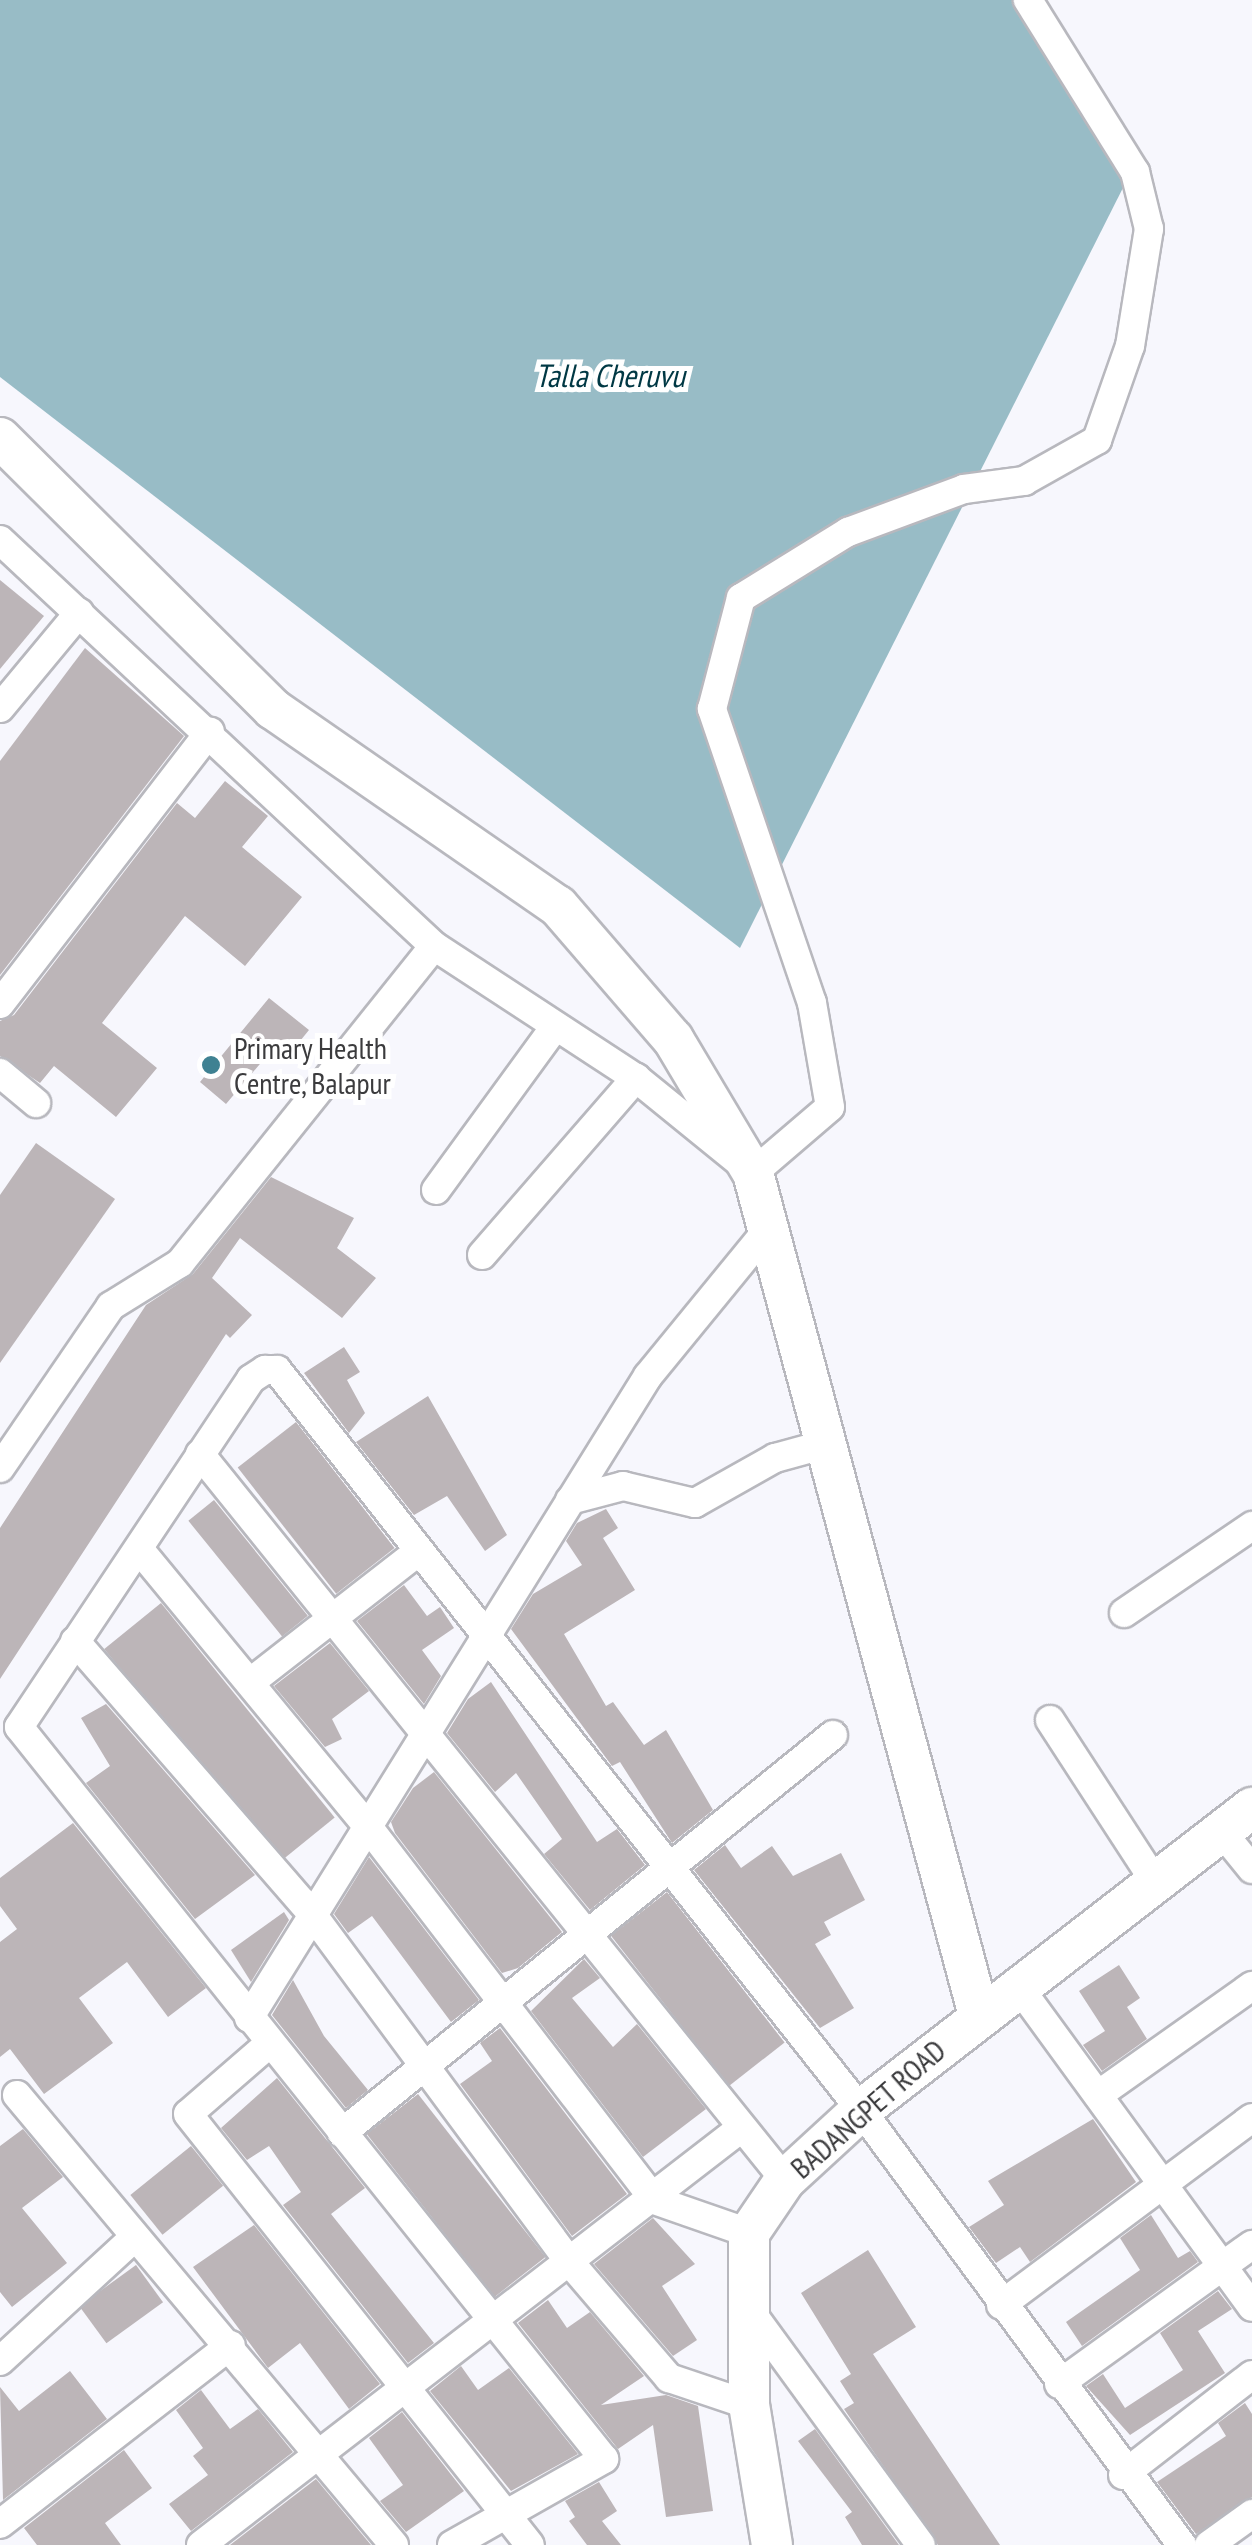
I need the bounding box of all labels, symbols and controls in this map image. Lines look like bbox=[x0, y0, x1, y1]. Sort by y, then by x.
water label: Talla Cheruvu bbox=[535, 356, 685, 394]
place label: Primary Health Centre, Balapur bbox=[234, 1030, 393, 1100]
marker: Primary Health Centre, Balapur bbox=[198, 1052, 224, 1078]
street label: BADANGPET ROAD bbox=[783, 2032, 953, 2186]

